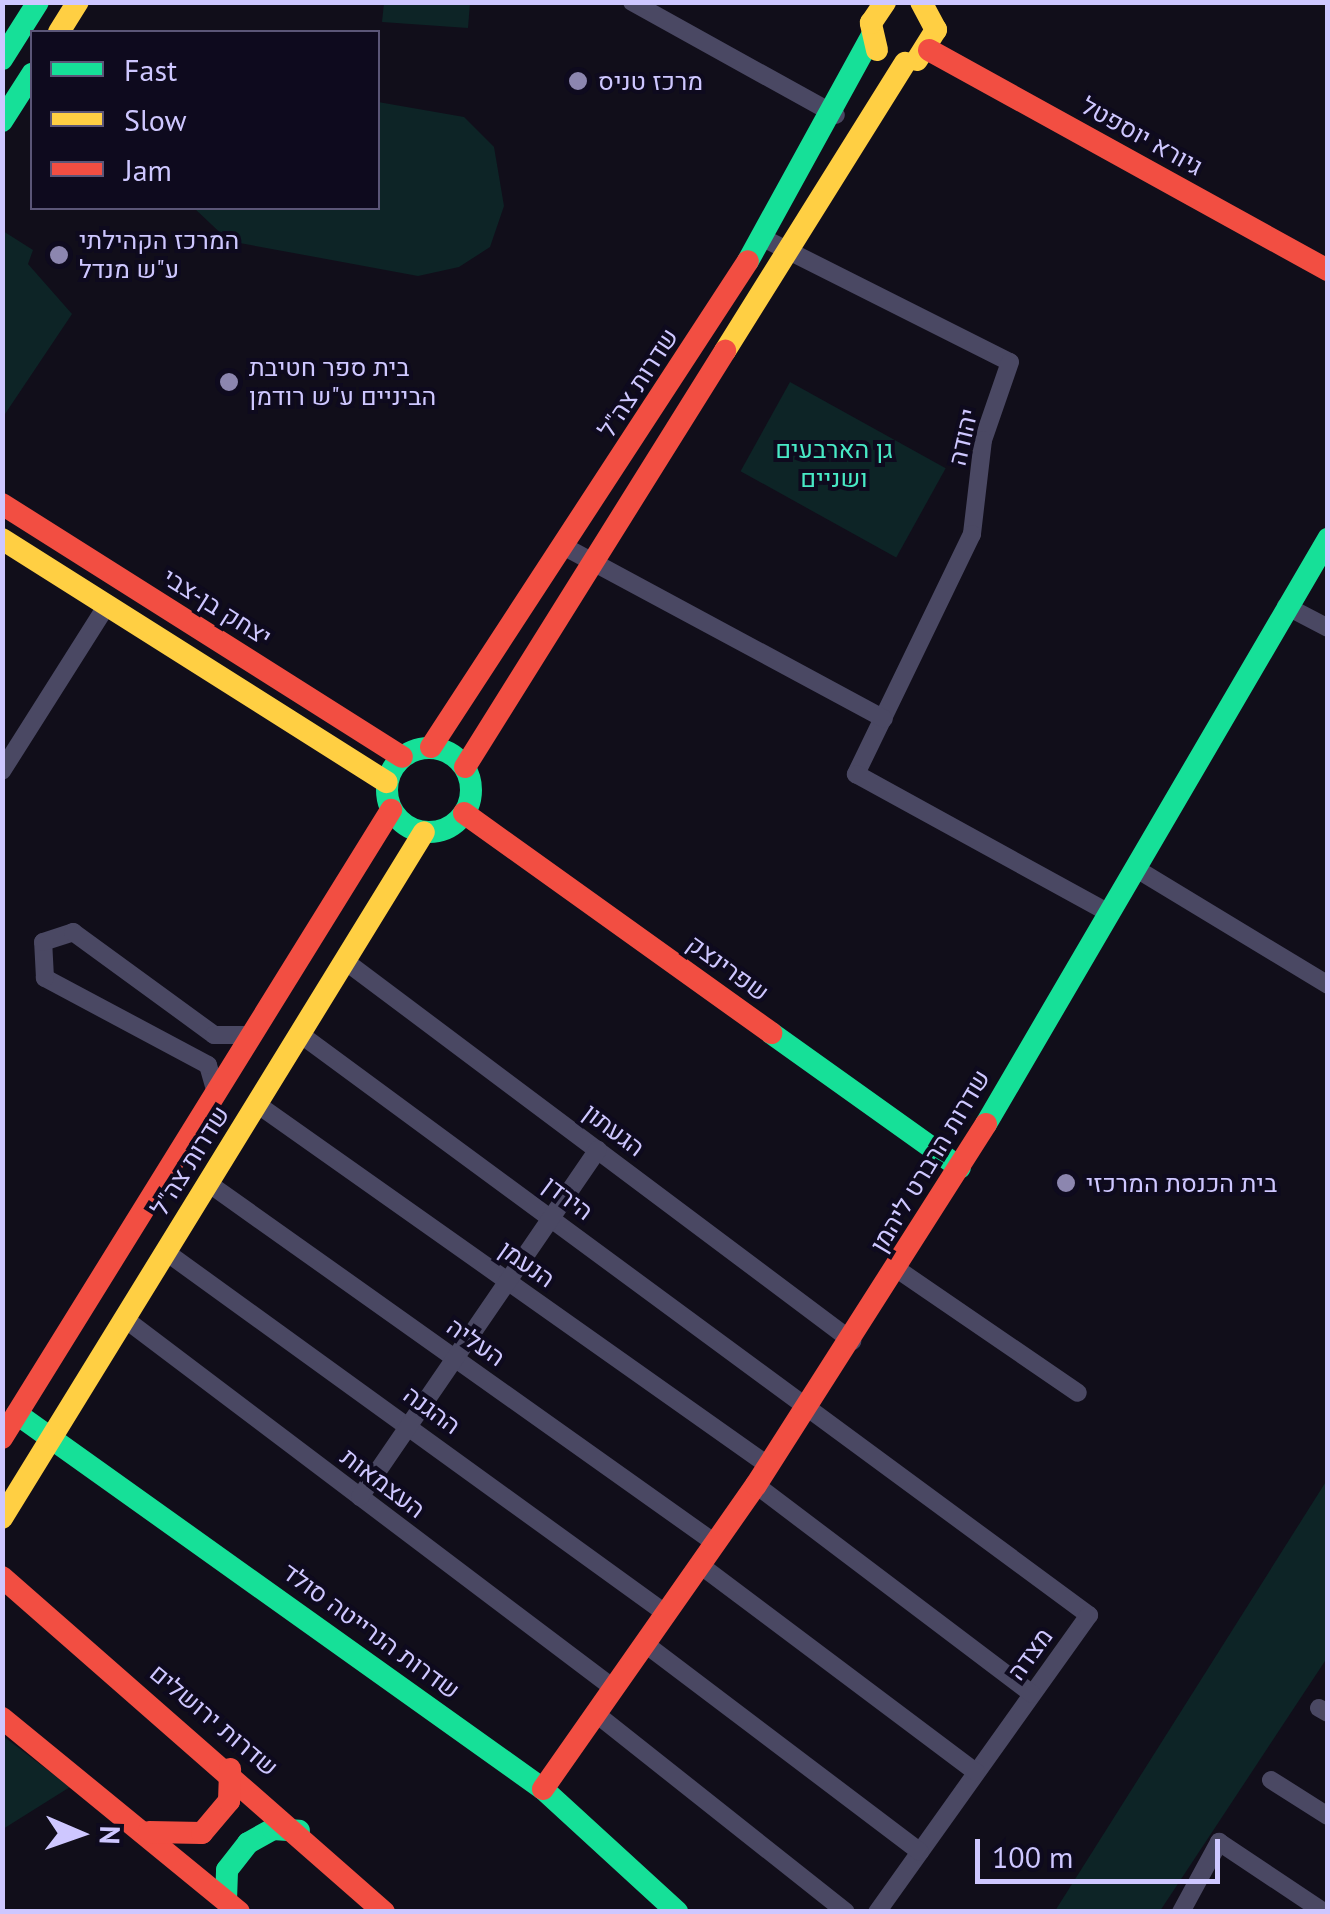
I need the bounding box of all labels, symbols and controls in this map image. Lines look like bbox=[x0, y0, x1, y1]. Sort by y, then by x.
legend bbox=[30, 30, 380, 210]
text: Fast bbox=[124, 50, 177, 89]
place label: מרכז טניס bbox=[598, 66, 703, 96]
marker: מרכז טניס bbox=[567, 70, 589, 92]
street label: גיורא יוספטל bbox=[1076, 90, 1208, 182]
text: Slow bbox=[124, 100, 187, 139]
text: Jam bbox=[124, 150, 172, 189]
place label: המרכז הקהילתי ע"ש מנדל bbox=[79, 226, 239, 285]
marker: המרכז הקהילתי ע"ש מנדל bbox=[48, 244, 70, 266]
street label: שדרות צה"ל bbox=[592, 323, 684, 443]
place label: בית ספר חטיבת הביניים ע"ש רודמן bbox=[249, 353, 436, 412]
marker: בית ספר חטיבת הביניים ע"ש רודמן bbox=[218, 371, 240, 393]
street label: יהודה bbox=[942, 406, 984, 468]
park label: גן הארבעים ושניים bbox=[775, 435, 893, 494]
street label: יצחק בן-צבי bbox=[157, 562, 277, 652]
street label: שפרינצק bbox=[681, 928, 775, 1008]
street label: שדרות הרברט ליהמן bbox=[864, 1064, 996, 1258]
street label: הגעתון bbox=[577, 1097, 651, 1163]
street label: שדרות צה"ל bbox=[144, 1100, 236, 1222]
place label: בית הכנסת המרכזי bbox=[1086, 1168, 1277, 1198]
street label: הירדן bbox=[537, 1170, 599, 1226]
marker: בית הכנסת המרכזי bbox=[1055, 1172, 1077, 1194]
street label: הנעמן bbox=[493, 1234, 561, 1294]
street label: העליה bbox=[441, 1311, 511, 1373]
street label: ההגנה bbox=[398, 1379, 466, 1441]
street label: העצמאות bbox=[335, 1442, 431, 1524]
street label: שדרות הנרייטה סולד bbox=[276, 1557, 466, 1705]
street label: מצדה bbox=[1001, 1622, 1059, 1686]
street label: שדרות ירושלים bbox=[144, 1658, 284, 1782]
north arrow bbox=[30, 1784, 130, 1884]
scale bar bbox=[980, 1819, 1225, 1881]
text: N bbox=[92, 1825, 129, 1845]
text: 100 m bbox=[992, 1837, 1073, 1876]

